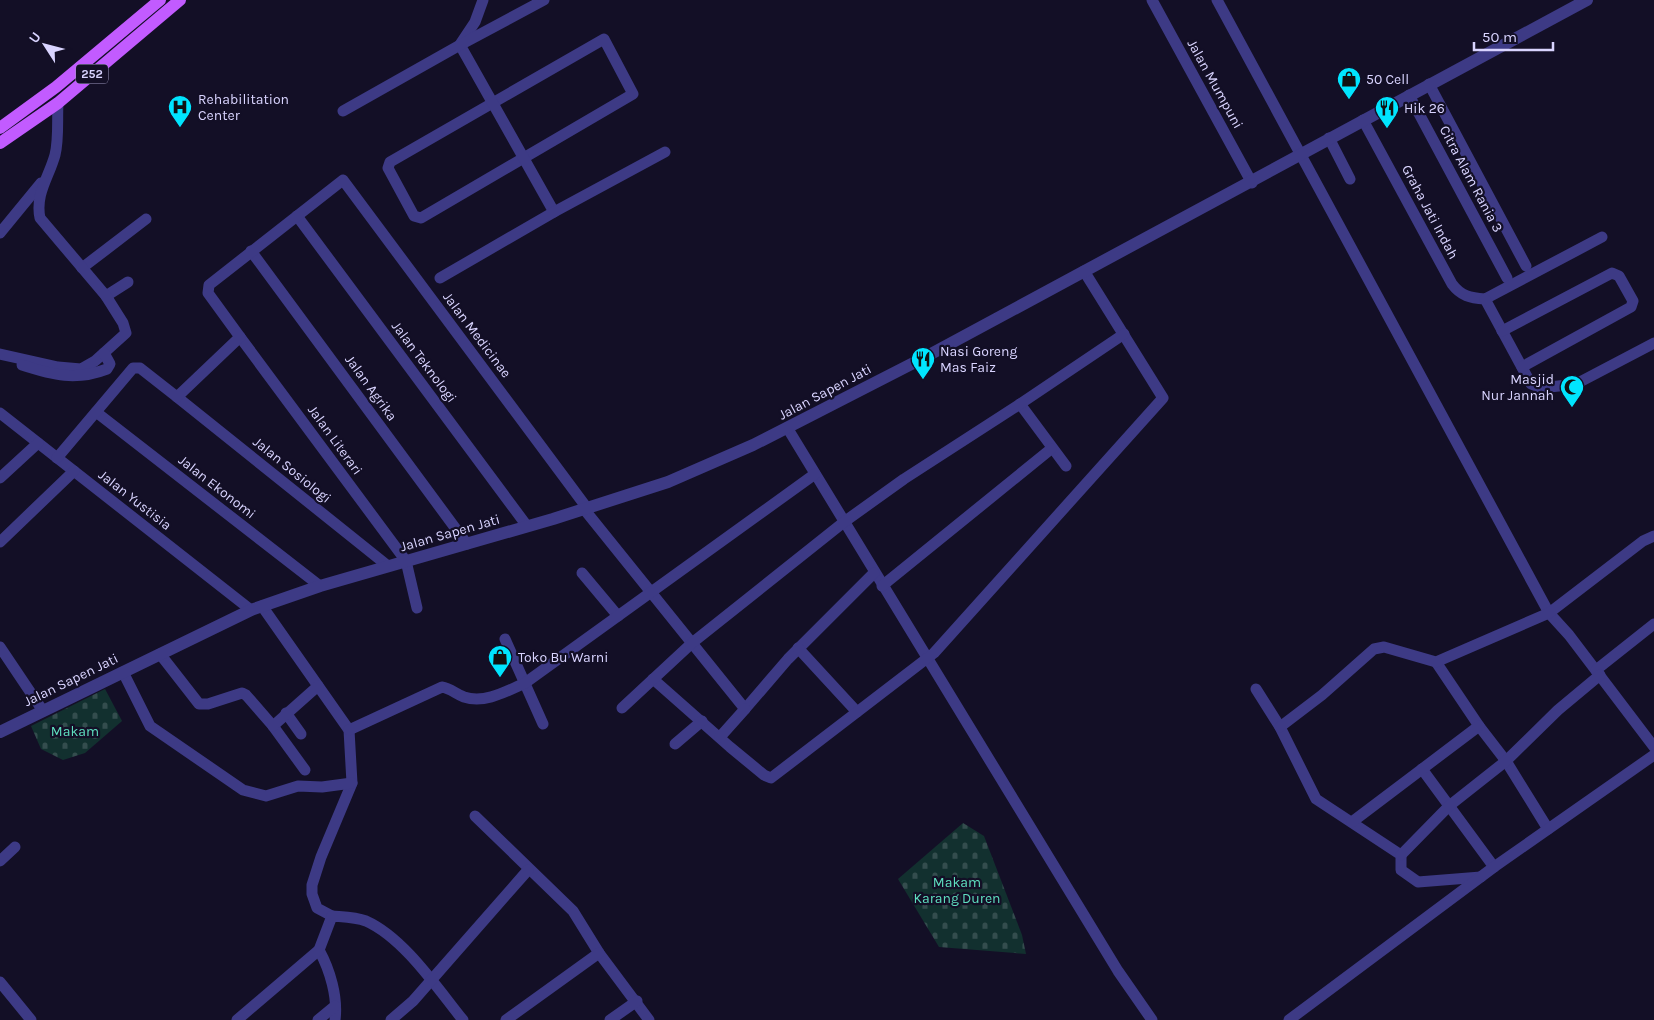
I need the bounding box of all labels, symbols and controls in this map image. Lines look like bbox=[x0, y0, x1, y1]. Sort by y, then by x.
north arrow bbox=[20, 20, 70, 70]
scale bar bbox=[1474, 20, 1553, 52]
text: 50 m bbox=[1482, 28, 1517, 46]
text: U bbox=[25, 29, 45, 47]
street label: Jalan Mumpuni bbox=[1183, 36, 1247, 132]
road number: 252 bbox=[76, 64, 108, 84]
shop icon: 50 Cell bbox=[1336, 66, 1362, 100]
place label: 50 Cell bbox=[1366, 71, 1409, 88]
place label: Rehabilitation Center bbox=[198, 91, 289, 124]
hospital icon: Rehabilitation Center bbox=[167, 94, 193, 128]
restaurant icon: Hik 26 bbox=[1374, 95, 1400, 129]
place label: Hik 26 bbox=[1404, 100, 1445, 117]
street label: Citra Alam Rania 3 bbox=[1436, 123, 1506, 235]
street label: Graha Jati Indah bbox=[1398, 162, 1462, 262]
street label: Jalan Medicinae bbox=[439, 289, 515, 381]
street label: Jalan Teknologi bbox=[388, 318, 460, 406]
place label: Nasi Goreng Mas Faiz bbox=[940, 343, 1018, 376]
restaurant icon: Nasi Goreng Mas Faiz bbox=[910, 346, 936, 380]
street label: Jalan Agrika bbox=[341, 352, 401, 424]
street label: Jalan Sapen Jati bbox=[776, 360, 874, 424]
place label: Masjid Nur Jannah bbox=[1481, 371, 1554, 404]
mosque icon: Masjid Nur Jannah bbox=[1559, 374, 1585, 408]
street label: Jalan Literari bbox=[304, 402, 366, 478]
street label: Jalan Sosiologi bbox=[249, 433, 335, 507]
street label: Jalan Ekonomi bbox=[175, 452, 259, 522]
street label: Jalan Yustisia bbox=[95, 466, 175, 534]
street label: Jalan Sapen Jati bbox=[398, 511, 502, 555]
shop icon: Toko Bu Warni bbox=[487, 644, 513, 678]
place label: Toko Bu Warni bbox=[518, 649, 608, 666]
street label: Jalan Sapen Jati bbox=[21, 650, 121, 710]
park label: Makam bbox=[51, 723, 99, 740]
park label: Makam Karang Duren bbox=[913, 874, 1001, 907]

